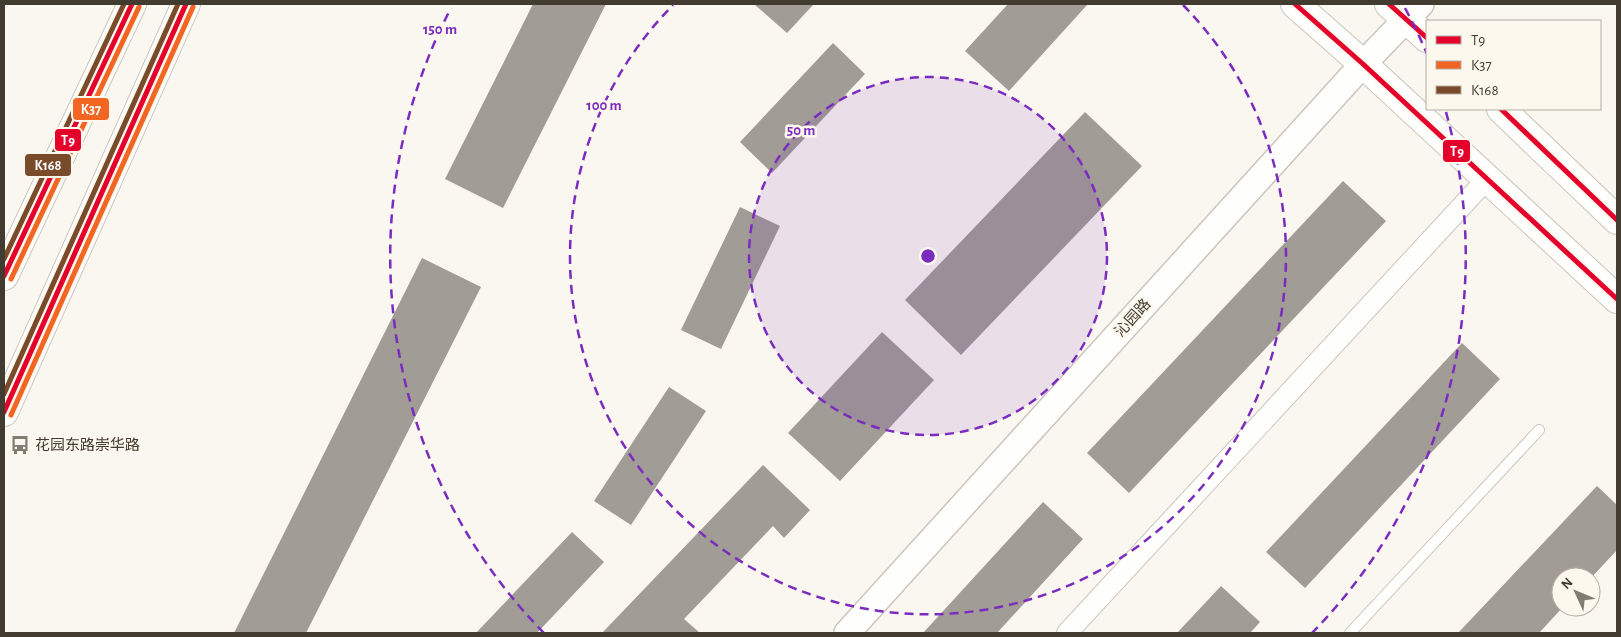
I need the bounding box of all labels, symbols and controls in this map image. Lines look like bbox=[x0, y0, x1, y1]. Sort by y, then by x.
legend bbox=[1426, 20, 1601, 110]
text: 150 m bbox=[423, 22, 457, 37]
text: T9 bbox=[1471, 33, 1485, 48]
text: K37 bbox=[1471, 58, 1492, 73]
text: K168 bbox=[1471, 83, 1499, 98]
line badge: K37 bbox=[72, 97, 110, 121]
text: 100 m bbox=[586, 98, 622, 113]
text: K37 bbox=[81, 103, 101, 117]
text: 50 m bbox=[787, 123, 815, 138]
line badge: T9 bbox=[54, 128, 82, 152]
text: T9 bbox=[61, 134, 75, 148]
line badge: T9 bbox=[1442, 139, 1471, 163]
text: T9 bbox=[1450, 145, 1464, 159]
line badge: K168 bbox=[24, 153, 72, 177]
text: K168 bbox=[35, 159, 62, 173]
centre of rings bbox=[919, 247, 937, 265]
street label: 沁园路 bbox=[1112, 296, 1154, 340]
bus stop icon: 花园东路崇华路 bbox=[9, 434, 31, 456]
place label: 花园东路崇华路 bbox=[35, 436, 140, 453]
north arrow bbox=[1551, 567, 1601, 617]
text: N bbox=[1559, 575, 1576, 592]

